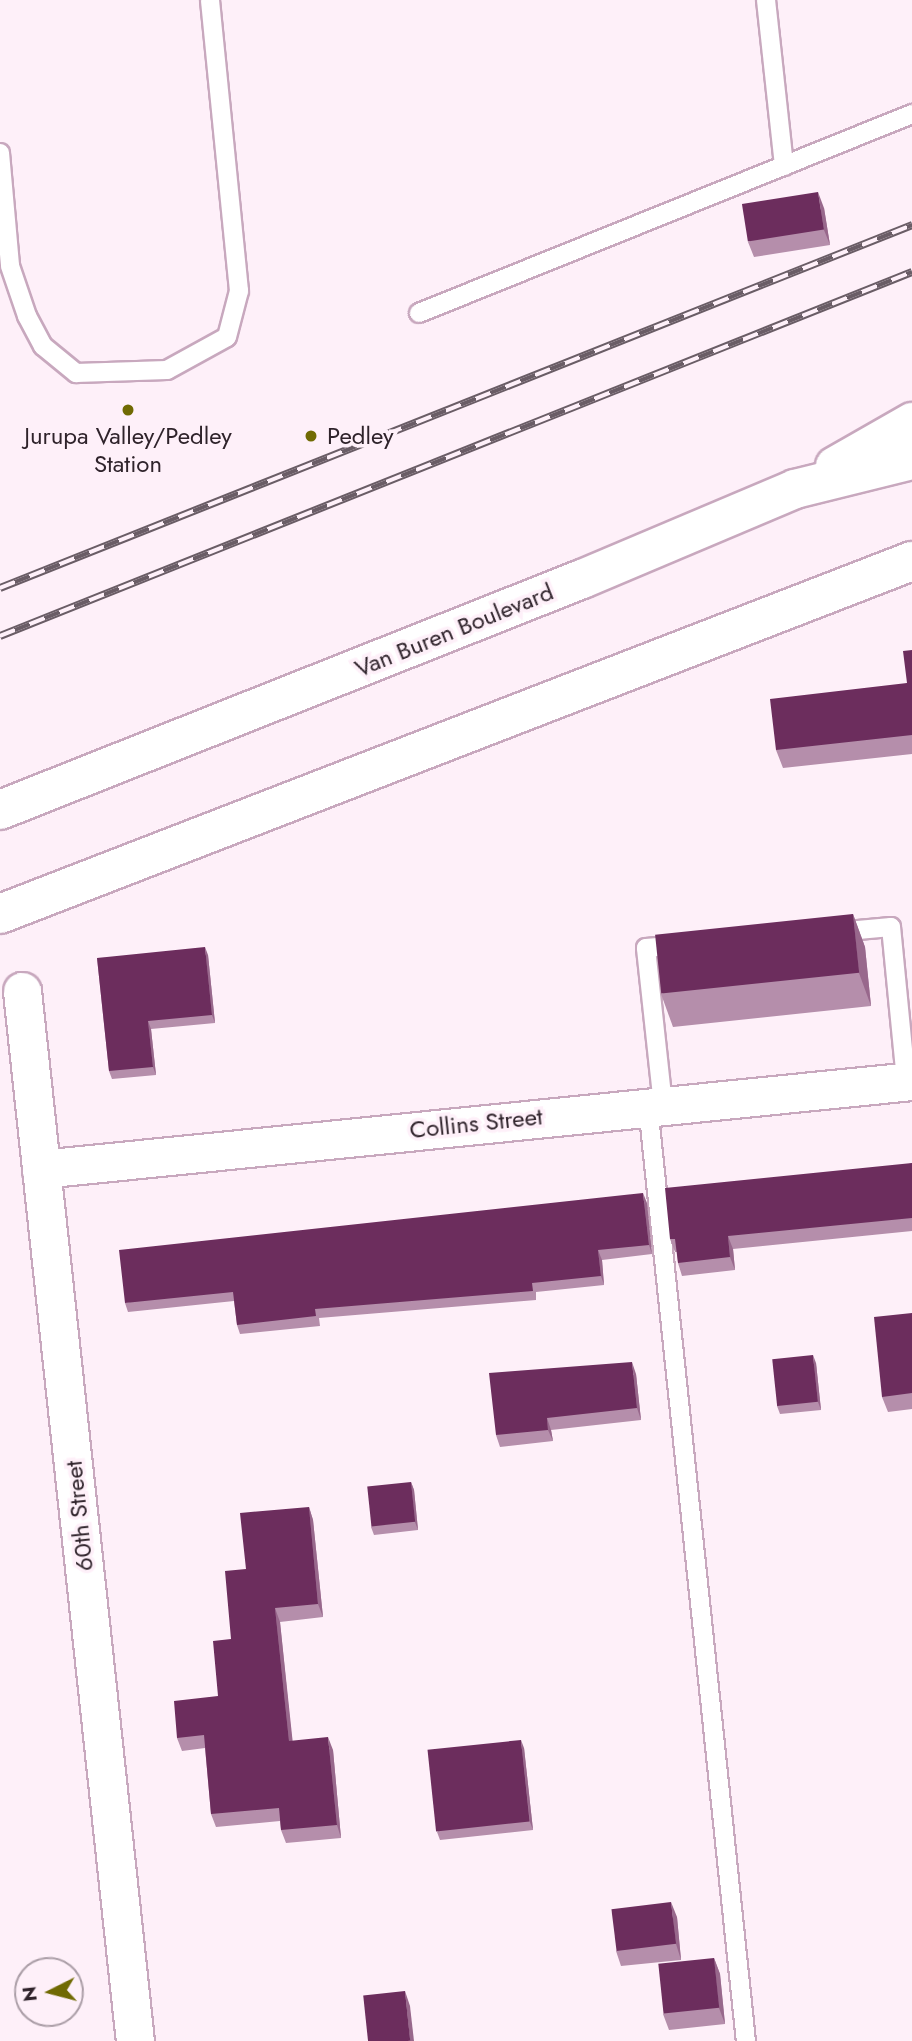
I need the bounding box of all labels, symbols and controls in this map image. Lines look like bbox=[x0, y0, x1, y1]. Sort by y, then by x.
marker: Jurupa Valley/Pedley Station bbox=[120, 402, 136, 418]
place label: Jurupa Valley/Pedley Station bbox=[24, 422, 232, 478]
place label: Pedley bbox=[327, 422, 394, 450]
marker: Pedley bbox=[301, 426, 321, 446]
street label: Van Buren Boulevard bbox=[351, 577, 557, 683]
street label: Collins Street bbox=[408, 1102, 544, 1144]
street label: 60th Street bbox=[59, 1459, 99, 1573]
north arrow bbox=[14, 1957, 84, 2027]
text: N bbox=[15, 1985, 44, 2003]

